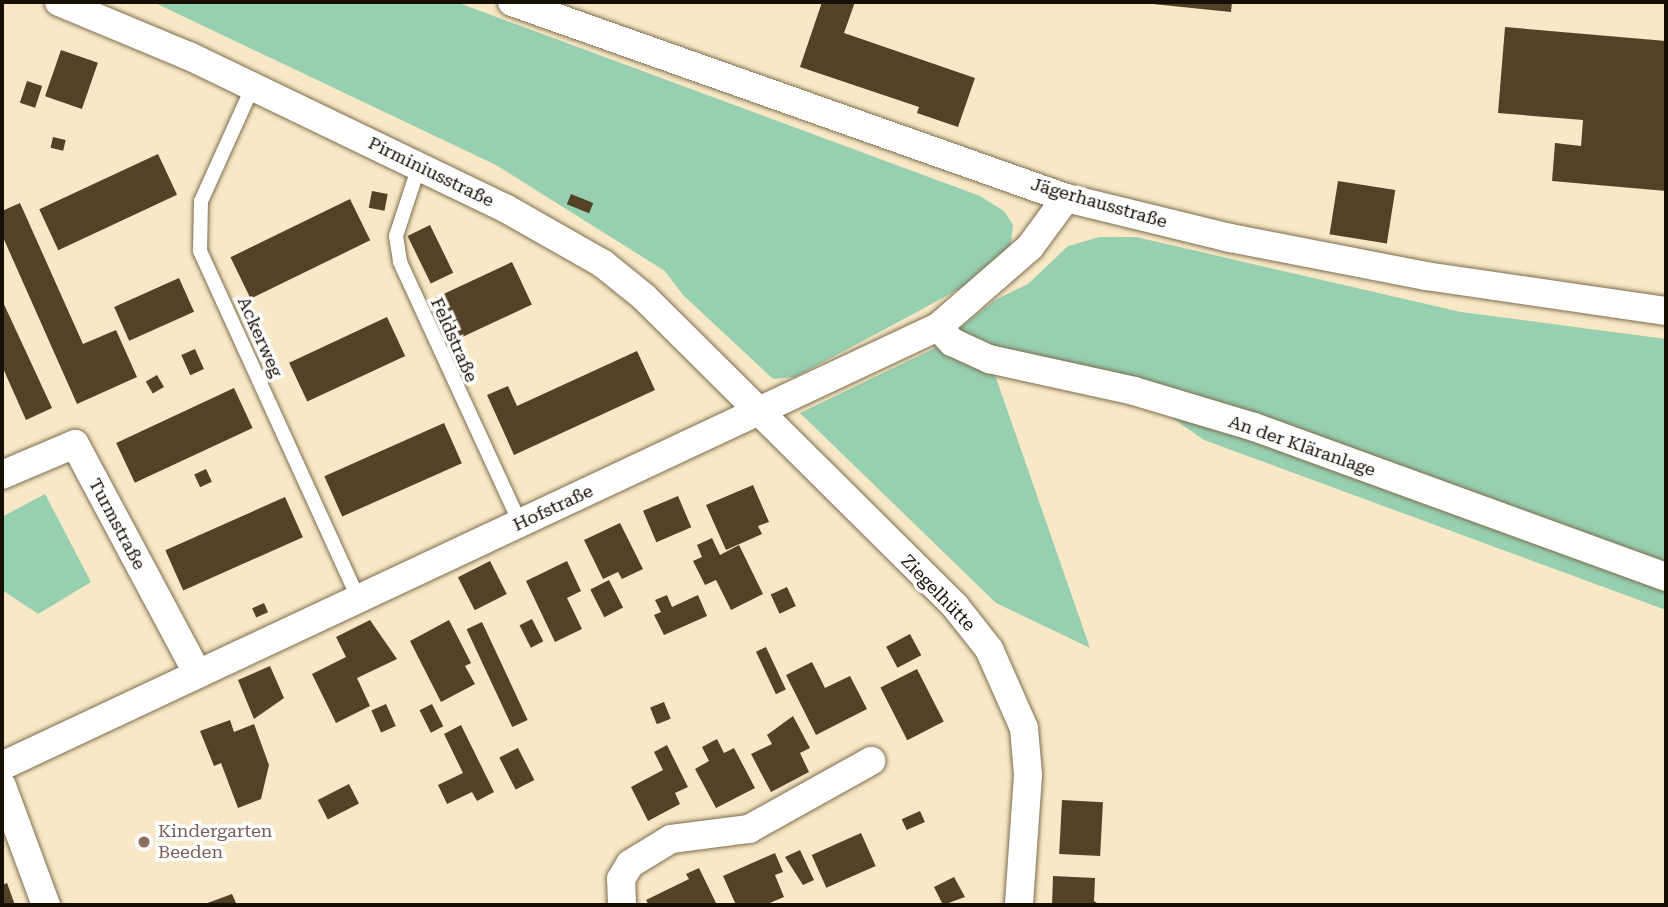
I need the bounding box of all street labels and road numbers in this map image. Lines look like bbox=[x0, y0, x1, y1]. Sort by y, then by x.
street label: Pirminiusstraße bbox=[365, 132, 497, 212]
street label: Jägerhausstraße bbox=[1028, 173, 1170, 233]
street label: Ackerweg bbox=[233, 293, 287, 381]
street label: Feldstraße bbox=[426, 294, 482, 386]
street label: An der Kläranlage bbox=[1226, 411, 1378, 481]
street label: Turmstraße bbox=[84, 475, 150, 573]
street label: Hofstraße bbox=[510, 480, 596, 536]
street label: Ziegelhütte bbox=[896, 550, 980, 636]

